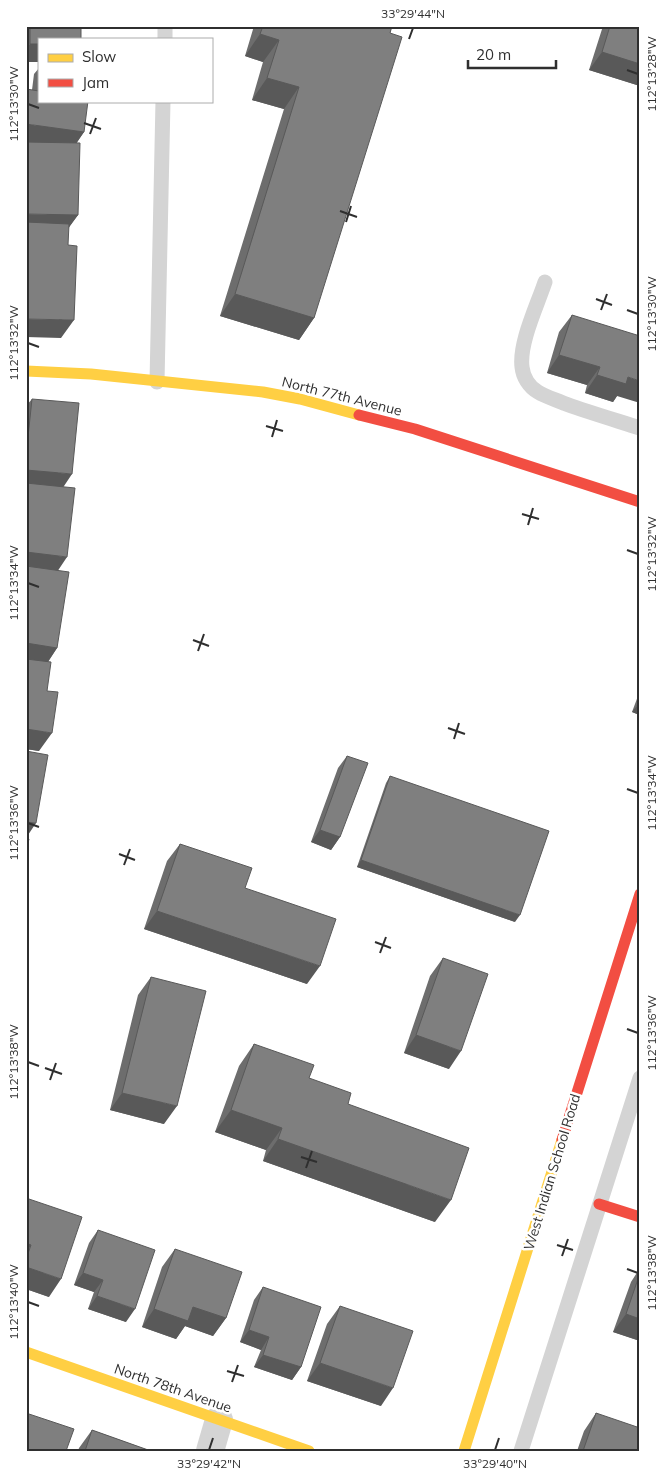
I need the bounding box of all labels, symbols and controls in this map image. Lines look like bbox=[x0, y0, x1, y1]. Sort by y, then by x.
text: 33°29'44"N bbox=[381, 6, 445, 21]
text: 112°13'28"W bbox=[644, 36, 659, 112]
legend bbox=[38, 38, 212, 102]
scale bar bbox=[468, 38, 556, 70]
text: 20 m bbox=[476, 45, 511, 64]
text: Slow bbox=[82, 47, 116, 66]
text: 112°13'30"W bbox=[6, 66, 21, 142]
text: Jam bbox=[82, 73, 109, 92]
text: 112°13'30"W bbox=[644, 276, 659, 352]
text: 112°13'32"W bbox=[6, 305, 21, 381]
street label: North 77th Avenue bbox=[280, 372, 404, 420]
text: 112°13'32"W bbox=[644, 516, 659, 592]
text: 112°13'34"W bbox=[6, 545, 21, 621]
text: 112°13'34"W bbox=[644, 755, 659, 831]
text: 112°13'36"W bbox=[6, 785, 21, 861]
text: 112°13'36"W bbox=[644, 995, 659, 1071]
text: 112°13'38"W bbox=[6, 1024, 21, 1100]
street label: West Indian School Road bbox=[520, 1092, 584, 1252]
text: 112°13'38"W bbox=[644, 1235, 659, 1311]
text: 112°13'40"W bbox=[6, 1264, 21, 1340]
street label: North 78th Avenue bbox=[112, 1359, 234, 1417]
text: 33°29'42"N bbox=[177, 1456, 241, 1471]
text: 33°29'40"N bbox=[463, 1456, 527, 1471]

